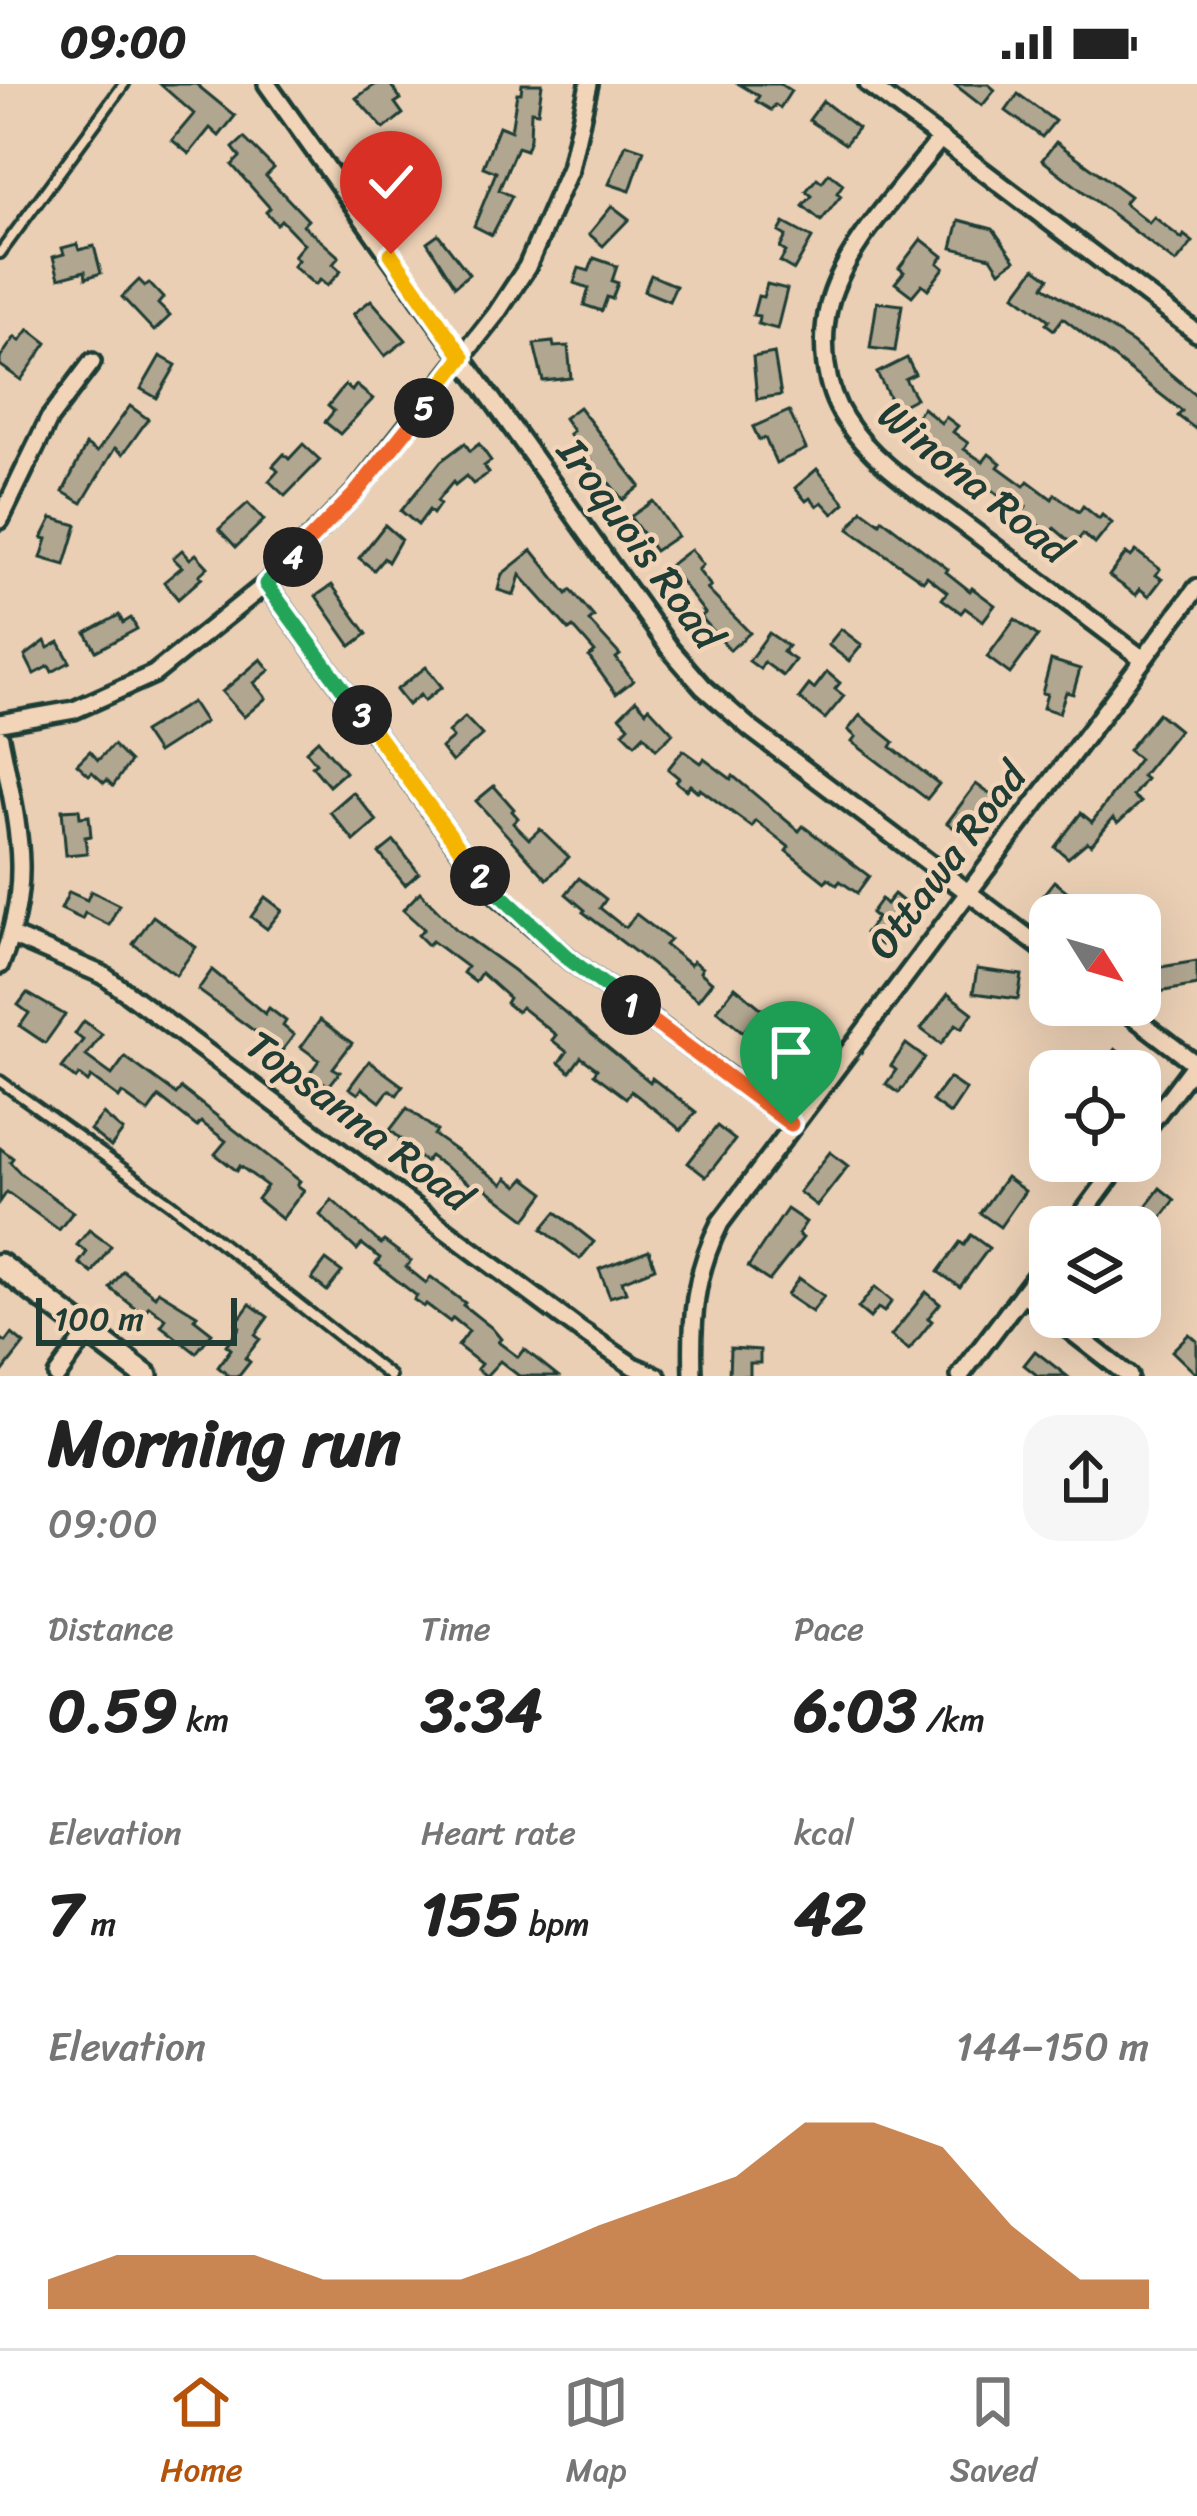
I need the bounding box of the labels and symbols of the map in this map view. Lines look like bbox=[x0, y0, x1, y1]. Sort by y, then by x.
pin bbox=[340, 131, 442, 254]
pin: 5 bbox=[394, 378, 454, 438]
street label: Winona Road bbox=[861, 380, 1090, 586]
street label: Iroquois Road bbox=[536, 420, 745, 668]
pin: 4 bbox=[263, 527, 323, 587]
pin: 3 bbox=[332, 685, 392, 745]
street label: Ottawa Road bbox=[847, 743, 1048, 976]
pin: 2 bbox=[450, 846, 510, 906]
north arrow bbox=[1029, 894, 1161, 1026]
pin: 1 bbox=[601, 975, 661, 1035]
pin bbox=[740, 1001, 842, 1124]
street label: Topsanna Road bbox=[229, 1010, 492, 1234]
scale bar bbox=[36, 1292, 237, 1345]

